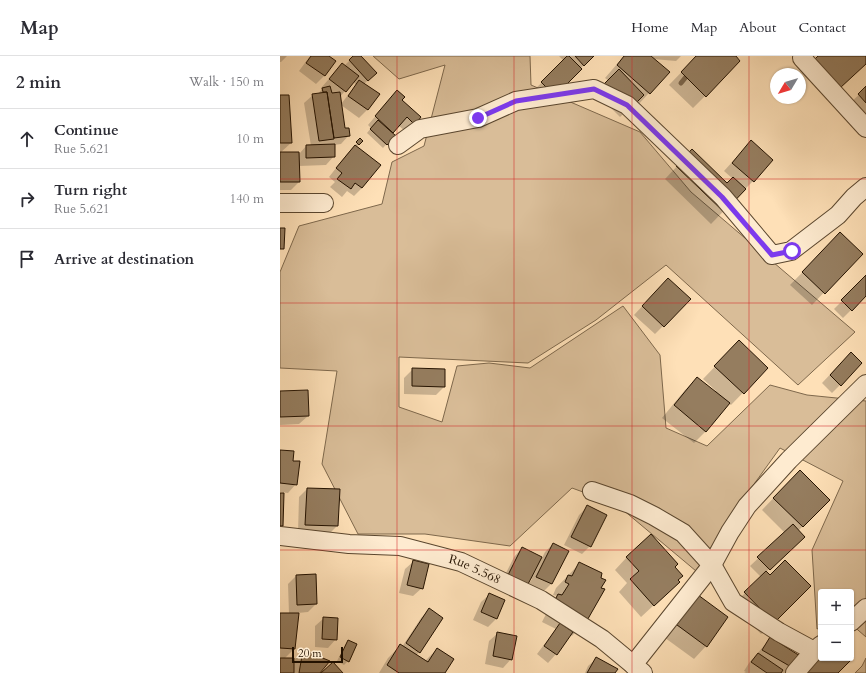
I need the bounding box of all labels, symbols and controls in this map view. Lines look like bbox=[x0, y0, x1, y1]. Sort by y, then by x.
text: Map bbox=[20, 15, 59, 41]
text: Home bbox=[631, 18, 669, 37]
text: Map bbox=[691, 18, 717, 37]
text: About bbox=[739, 18, 776, 37]
text: Contact bbox=[798, 18, 846, 37]
north arrow bbox=[770, 68, 806, 104]
text: 2 min bbox=[16, 71, 61, 94]
text: Walk · 150 m bbox=[189, 73, 264, 91]
route end bbox=[469, 109, 487, 127]
text: Continue bbox=[54, 120, 119, 140]
icon: ahead bbox=[16, 128, 38, 150]
text: 10 m bbox=[236, 130, 264, 148]
text: Rue 5.621 bbox=[54, 140, 109, 158]
text: Turn right bbox=[54, 180, 127, 200]
icon: right bbox=[16, 188, 38, 210]
text: 140 m bbox=[230, 190, 264, 208]
text: Rue 5.621 bbox=[54, 200, 109, 218]
route start bbox=[783, 242, 801, 260]
icon: arrive bbox=[16, 248, 38, 270]
text: Arrive at destination bbox=[54, 249, 194, 269]
street label: Rue 5.568 bbox=[447, 550, 504, 589]
map controls bbox=[818, 589, 854, 661]
button: + bbox=[818, 589, 854, 625]
button: − bbox=[818, 625, 854, 661]
scale bar bbox=[292, 645, 343, 664]
text: 20 m bbox=[298, 646, 322, 661]

